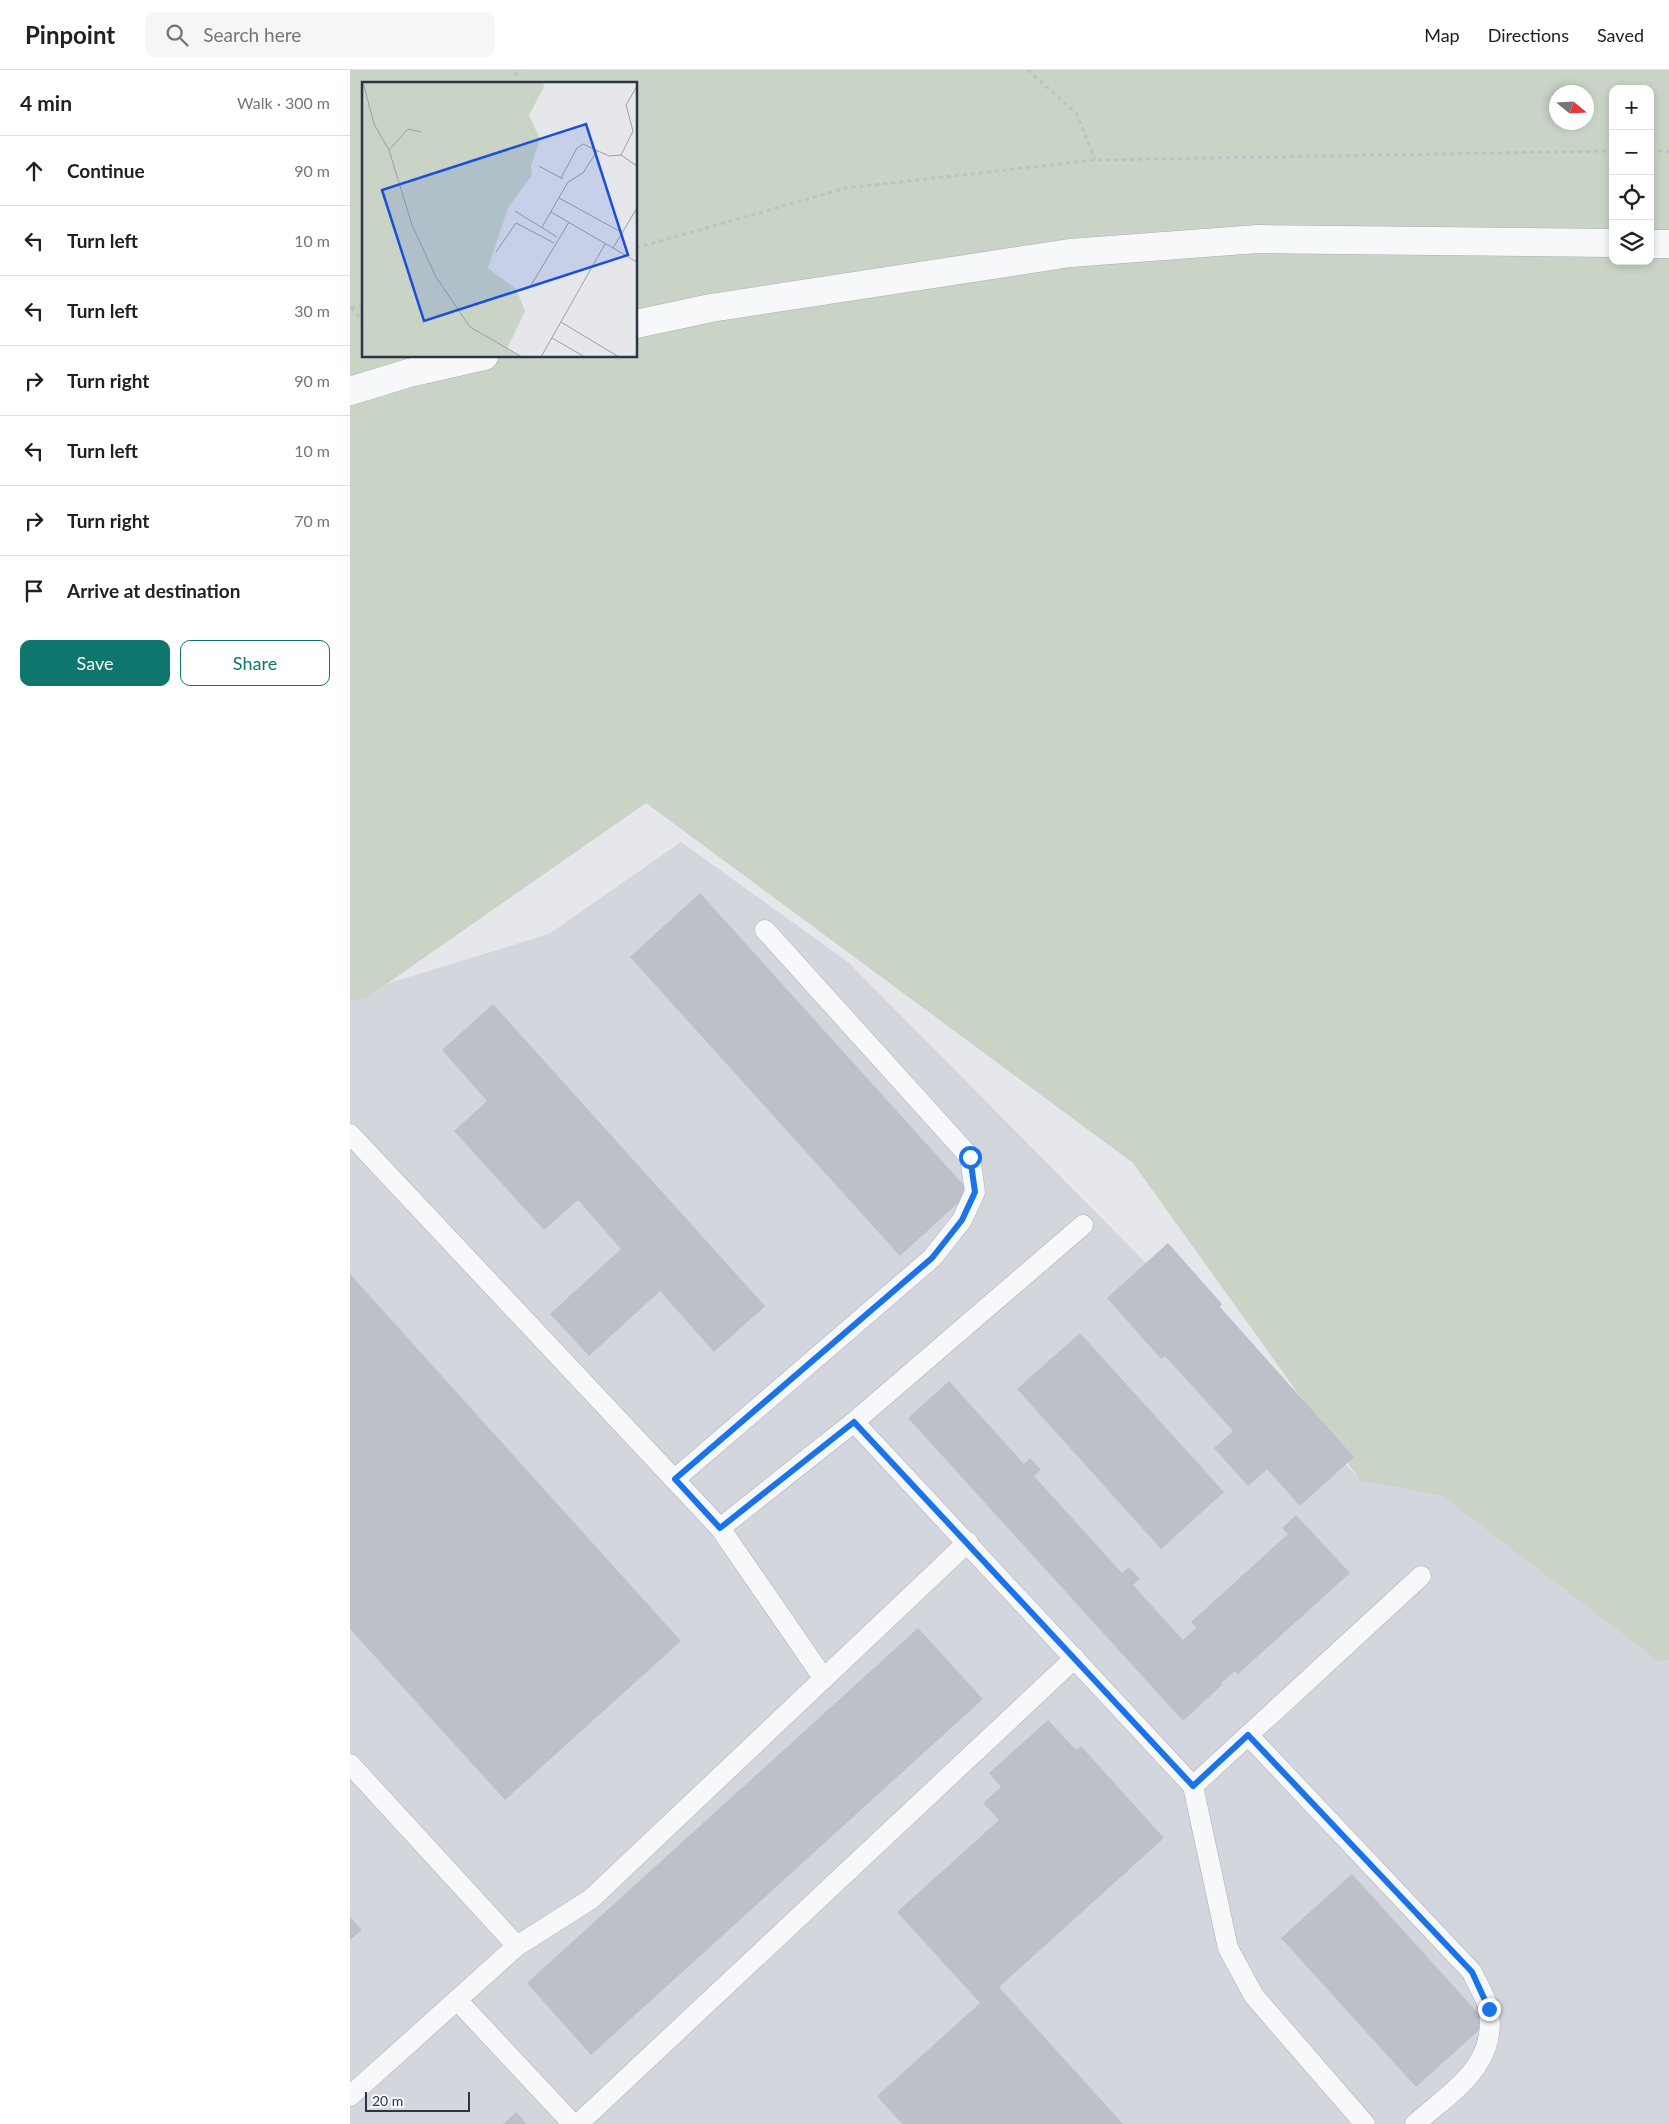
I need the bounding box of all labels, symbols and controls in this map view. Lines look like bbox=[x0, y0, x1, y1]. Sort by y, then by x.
search box bbox=[145, 12, 495, 57]
text: Pinpoint bbox=[25, 20, 115, 49]
icon: search bbox=[163, 21, 191, 49]
text: Search here bbox=[203, 23, 301, 46]
text: Map bbox=[1424, 24, 1460, 46]
text: Directions bbox=[1488, 24, 1569, 46]
text: Saved bbox=[1597, 24, 1644, 46]
inset map bbox=[362, 82, 638, 358]
north arrow bbox=[1549, 85, 1594, 130]
map controls bbox=[1609, 85, 1654, 265]
button: + bbox=[1609, 85, 1654, 130]
text: 4 min bbox=[20, 90, 72, 115]
text: Walk · 300 m bbox=[237, 93, 330, 112]
button: − bbox=[1609, 130, 1654, 175]
icon: ahead bbox=[20, 157, 48, 185]
text: Continue bbox=[67, 159, 145, 182]
text: 90 m bbox=[294, 161, 330, 180]
button: locate bbox=[1609, 175, 1654, 220]
button: layers bbox=[1609, 220, 1654, 265]
icon: left bbox=[20, 227, 48, 255]
text: Turn left bbox=[67, 229, 138, 252]
text: 10 m bbox=[294, 231, 330, 250]
icon: left bbox=[20, 297, 48, 325]
text: Turn left bbox=[67, 299, 138, 322]
text: 30 m bbox=[294, 301, 330, 320]
icon: right bbox=[20, 367, 48, 395]
text: Turn right bbox=[67, 369, 149, 392]
text: 90 m bbox=[294, 371, 330, 390]
icon: left bbox=[20, 437, 48, 465]
text: Turn left bbox=[67, 439, 138, 462]
text: 10 m bbox=[294, 441, 330, 460]
icon: right bbox=[20, 507, 48, 535]
text: Turn right bbox=[67, 509, 149, 532]
text: 70 m bbox=[294, 511, 330, 530]
icon: arrive bbox=[20, 577, 48, 605]
text: Arrive at destination bbox=[67, 579, 240, 602]
button: Save bbox=[20, 640, 170, 686]
button: Share bbox=[180, 640, 330, 686]
route start bbox=[959, 1146, 982, 1169]
route end bbox=[1478, 1998, 1501, 2021]
scale bar bbox=[365, 2089, 470, 2112]
text: 20 m bbox=[372, 2092, 403, 2109]

